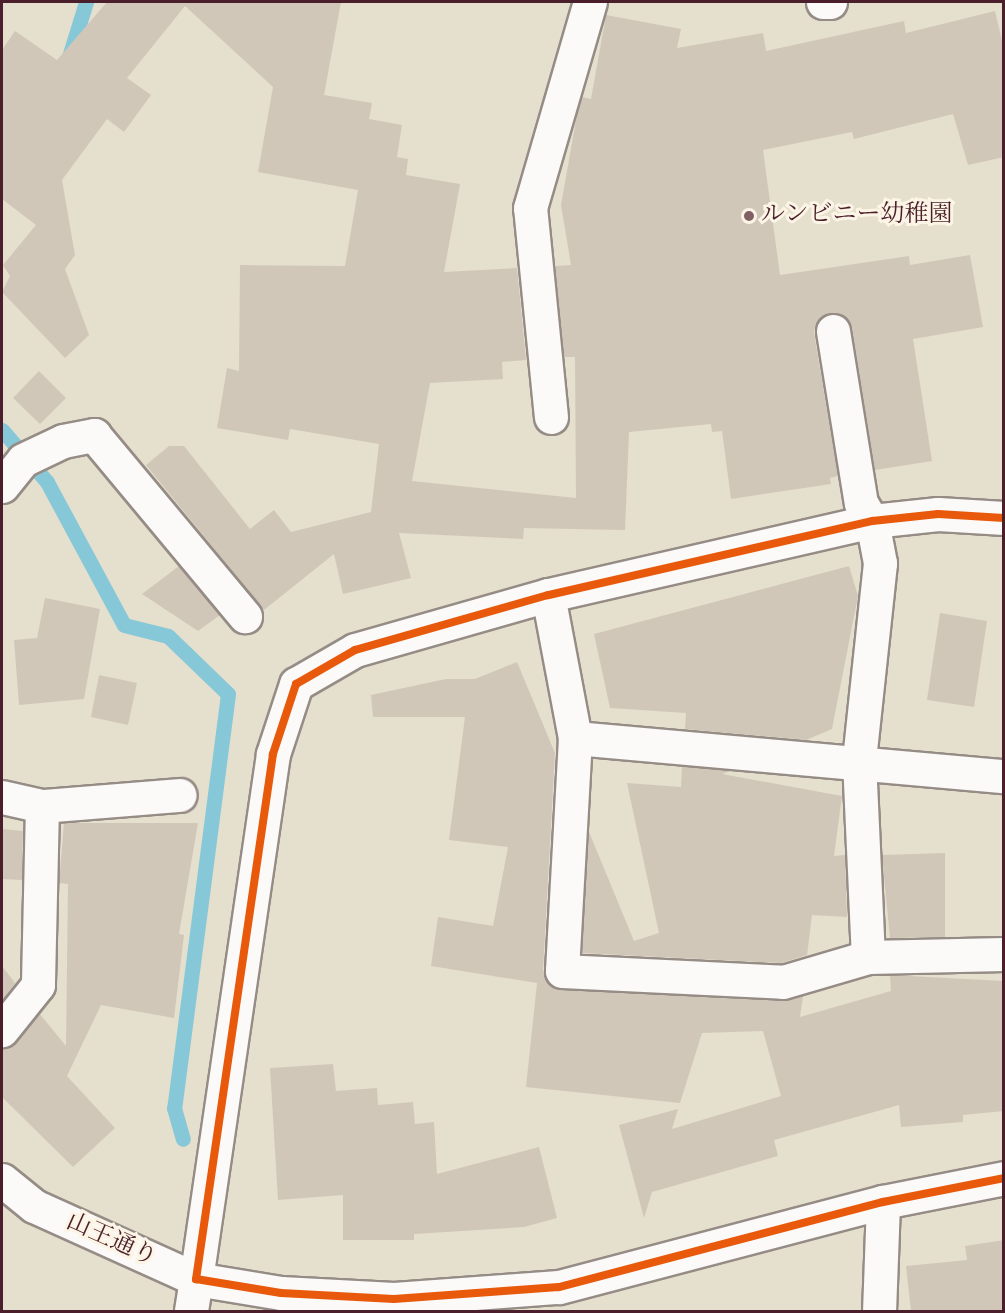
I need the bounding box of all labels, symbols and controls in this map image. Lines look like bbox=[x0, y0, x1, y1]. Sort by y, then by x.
place label: ルンビニー幼稚園 bbox=[761, 202, 953, 230]
marker: ルンビニー幼稚園 bbox=[742, 209, 756, 223]
street label: 山王通り bbox=[61, 1208, 161, 1274]

